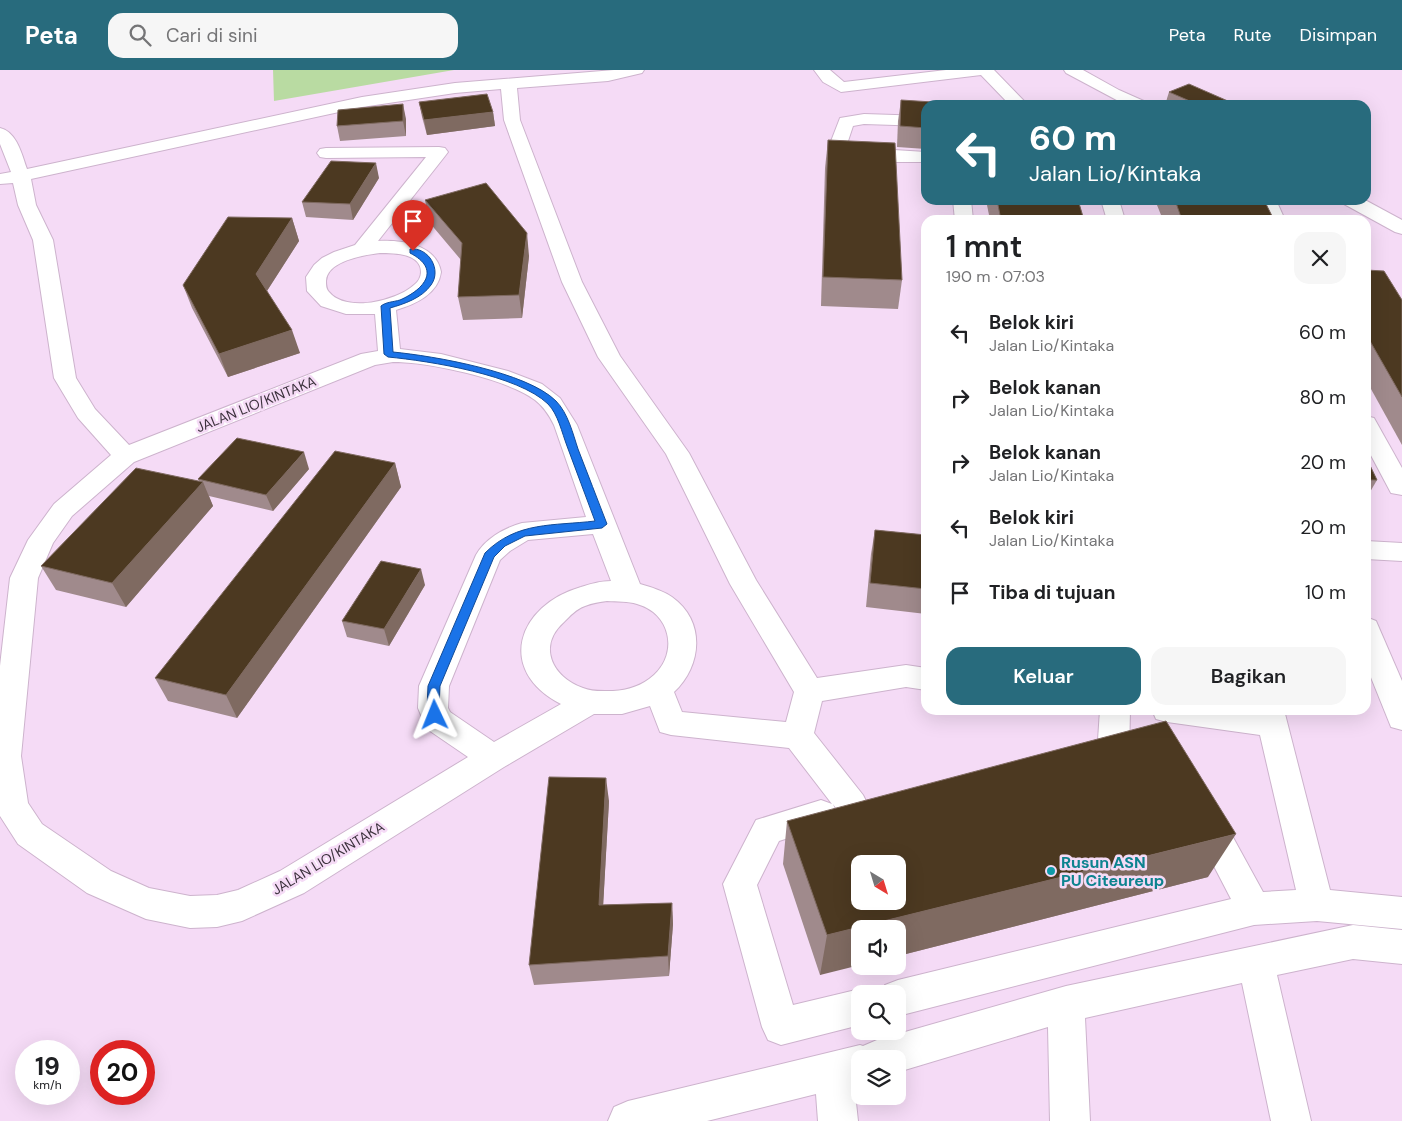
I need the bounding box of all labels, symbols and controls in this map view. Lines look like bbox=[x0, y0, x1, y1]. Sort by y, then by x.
search box bbox=[108, 13, 458, 58]
text: Peta bbox=[25, 20, 78, 51]
icon: search bbox=[126, 21, 154, 49]
text: Cari di sini bbox=[166, 23, 258, 48]
text: Peta bbox=[1169, 23, 1205, 47]
text: Rute bbox=[1233, 23, 1272, 47]
text: Disimpan bbox=[1300, 23, 1377, 47]
text: 60 m bbox=[1029, 115, 1117, 161]
icon: left bbox=[946, 120, 1011, 185]
text: Jalan Lio/Kintaka bbox=[1029, 159, 1201, 188]
pin bbox=[392, 200, 434, 251]
icon: arrive bbox=[399, 207, 427, 235]
text: 1 mnt bbox=[946, 227, 1022, 266]
button: close bbox=[1294, 232, 1346, 284]
text: 190 m · 07:03 bbox=[946, 266, 1045, 287]
text: Belok kiri bbox=[989, 310, 1074, 335]
icon: left bbox=[946, 319, 974, 347]
text: 60 m bbox=[1299, 320, 1346, 345]
text: Jalan Lio/Kintaka bbox=[989, 335, 1114, 356]
street label: JALAN LIO/KINTAKA bbox=[193, 372, 319, 436]
text: Belok kanan bbox=[989, 375, 1101, 400]
icon: right bbox=[946, 384, 974, 412]
text: 80 m bbox=[1299, 385, 1346, 410]
text: Jalan Lio/Kintaka bbox=[989, 400, 1114, 421]
text: Belok kanan bbox=[989, 440, 1101, 465]
icon: right bbox=[946, 449, 974, 477]
text: 20 m bbox=[1300, 450, 1346, 475]
text: Jalan Lio/Kintaka bbox=[989, 465, 1114, 486]
text: Belok kiri bbox=[989, 505, 1074, 530]
icon: left bbox=[946, 514, 974, 542]
text: 20 m bbox=[1300, 515, 1346, 540]
text: Jalan Lio/Kintaka bbox=[989, 530, 1114, 551]
icon: arrive bbox=[946, 579, 974, 607]
text: Tiba di tujuan bbox=[989, 580, 1115, 605]
text: 10 m bbox=[1305, 580, 1346, 605]
button: Keluar bbox=[946, 647, 1141, 705]
button: Bagikan bbox=[1151, 647, 1346, 705]
position arrow bbox=[408, 688, 460, 740]
street label: JALAN LIO/KINTAKA bbox=[269, 817, 387, 899]
place label: Rusun ASN PU Citeureup bbox=[1061, 852, 1164, 891]
north arrow bbox=[851, 855, 906, 910]
map controls bbox=[851, 855, 906, 1105]
marker: Rusun ASN PU Citeureup bbox=[1045, 865, 1057, 877]
button: sound bbox=[851, 920, 906, 975]
button: search bbox=[851, 985, 906, 1040]
speed limit sign: 20 bbox=[90, 1040, 155, 1105]
text: 19 bbox=[35, 1050, 60, 1083]
button: layers bbox=[851, 1050, 906, 1105]
text: km/h bbox=[33, 1077, 62, 1093]

